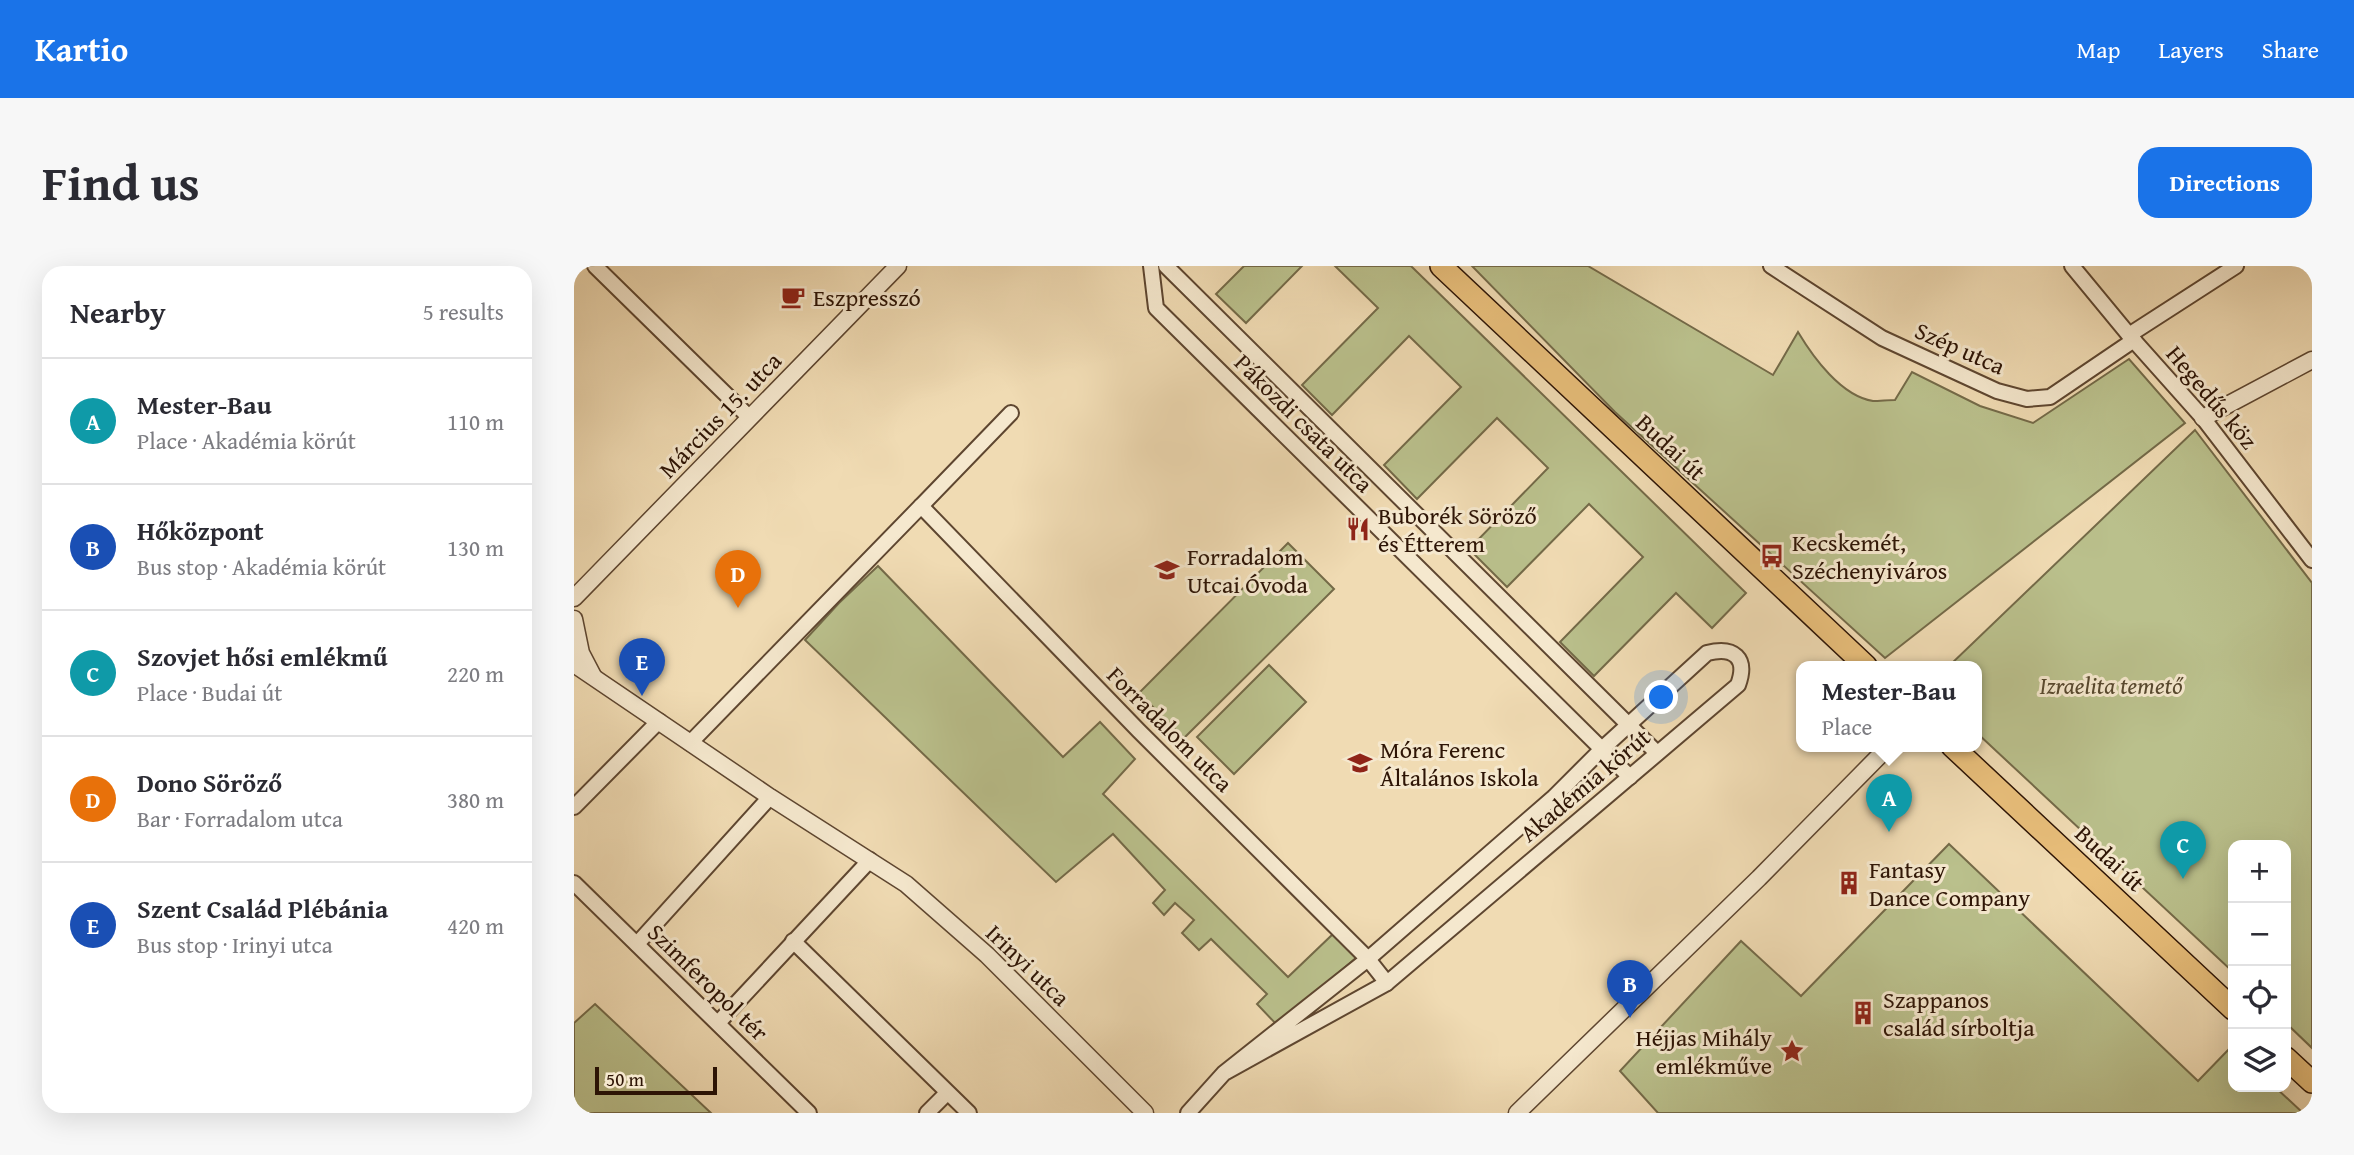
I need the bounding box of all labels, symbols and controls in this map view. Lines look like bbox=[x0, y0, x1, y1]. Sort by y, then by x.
text: Kartio bbox=[35, 25, 128, 73]
text: Map bbox=[2077, 32, 2120, 67]
text: Layers bbox=[2158, 32, 2224, 67]
text: Share bbox=[2262, 32, 2319, 67]
text: Find us bbox=[42, 146, 200, 218]
button: Directions bbox=[2138, 147, 2312, 218]
place label: Eszpresszó bbox=[813, 280, 921, 315]
cafe icon: Eszpresszó bbox=[779, 283, 807, 311]
text: Nearby bbox=[70, 290, 166, 334]
text: 5 results bbox=[423, 295, 504, 328]
street label: Szép utca bbox=[1909, 313, 2011, 384]
street label: Hegedűs köz bbox=[2158, 338, 2266, 456]
street label: Március 15. utca bbox=[651, 344, 790, 486]
street label: Pákozdi csata utca bbox=[1227, 346, 1382, 501]
text: Mester-Bau bbox=[137, 385, 272, 424]
text: A bbox=[86, 405, 100, 438]
text: 110 m bbox=[447, 405, 504, 438]
street label: Budai út bbox=[1628, 405, 1714, 489]
text: Place · Akadémia körút bbox=[137, 424, 356, 457]
place label: Buborék Söröző és Étterem bbox=[1378, 498, 1537, 561]
text: Hőközpont bbox=[137, 511, 264, 550]
restaurant icon: Buborék Söröző és Étterem bbox=[1344, 515, 1372, 543]
place label: Kecskemét, Széchenyiváros bbox=[1792, 525, 1947, 588]
text: B bbox=[86, 531, 100, 564]
text: 130 m bbox=[447, 531, 504, 564]
place label: Forradalom Utcai Óvoda bbox=[1187, 539, 1308, 602]
bus stop icon: Kecskemét, Széchenyiváros bbox=[1758, 542, 1786, 570]
text: Bus stop · Akadémia körút bbox=[137, 550, 386, 583]
pin: D bbox=[715, 550, 761, 608]
school or university icon: Forradalom Utcai Óvoda bbox=[1153, 556, 1181, 584]
text: Szovjet hősi emlékmű bbox=[137, 637, 388, 676]
pin: E bbox=[619, 638, 665, 696]
text: C bbox=[86, 657, 100, 690]
text: 220 m bbox=[447, 657, 504, 690]
street label: Forradalom utca bbox=[1099, 658, 1241, 800]
popup bbox=[1796, 661, 1982, 752]
park label: Izraelita temető bbox=[2039, 668, 2184, 703]
text: Mester-Bau bbox=[1822, 671, 1956, 710]
text: Place · Budai út bbox=[137, 676, 282, 709]
your location bbox=[1644, 680, 1678, 714]
text: Place bbox=[1822, 710, 1872, 743]
street label: Akadémia körút bbox=[1512, 720, 1658, 850]
place label: Móra Ferenc Általános Iskola bbox=[1380, 732, 1539, 795]
school or university icon: Móra Ferenc Általános Iskola bbox=[1346, 749, 1374, 777]
text: Dono Söröző bbox=[137, 763, 282, 802]
pin: A bbox=[1866, 774, 1912, 832]
text: D bbox=[86, 783, 100, 816]
text: 380 m bbox=[447, 783, 504, 816]
text: Bar · Forradalom utca bbox=[137, 802, 343, 835]
street label: Budai út bbox=[2067, 816, 2153, 900]
pin: C bbox=[2160, 821, 2206, 879]
map controls bbox=[2228, 840, 2291, 1092]
button: + bbox=[2228, 840, 2291, 903]
place label: Fantasy Dance Company bbox=[1869, 852, 2030, 915]
building icon: Fantasy Dance Company bbox=[1835, 869, 1863, 897]
text: Szent Család Plébánia bbox=[137, 889, 388, 928]
button: − bbox=[2228, 903, 2291, 966]
text: E bbox=[87, 909, 99, 942]
text: 420 m bbox=[447, 909, 504, 942]
street label: Szimferopol tér bbox=[640, 915, 776, 1049]
street label: Irinyi utca bbox=[978, 916, 1078, 1014]
text: Bus stop · Irinyi utca bbox=[137, 928, 333, 961]
pin: B bbox=[1607, 960, 1653, 1018]
button: locate bbox=[2228, 966, 2291, 1029]
place label: Szappanos család sírboltja bbox=[1883, 982, 2035, 1045]
building icon: Szappanos család sírboltja bbox=[1849, 999, 1877, 1027]
place label: Héjjas Mihály emlékműve bbox=[1636, 1020, 1772, 1083]
button: layers bbox=[2228, 1029, 2291, 1092]
place icon: Héjjas Mihály emlékműve bbox=[1778, 1037, 1806, 1065]
scale bar bbox=[595, 1064, 718, 1096]
text: 50 m bbox=[606, 1065, 644, 1093]

